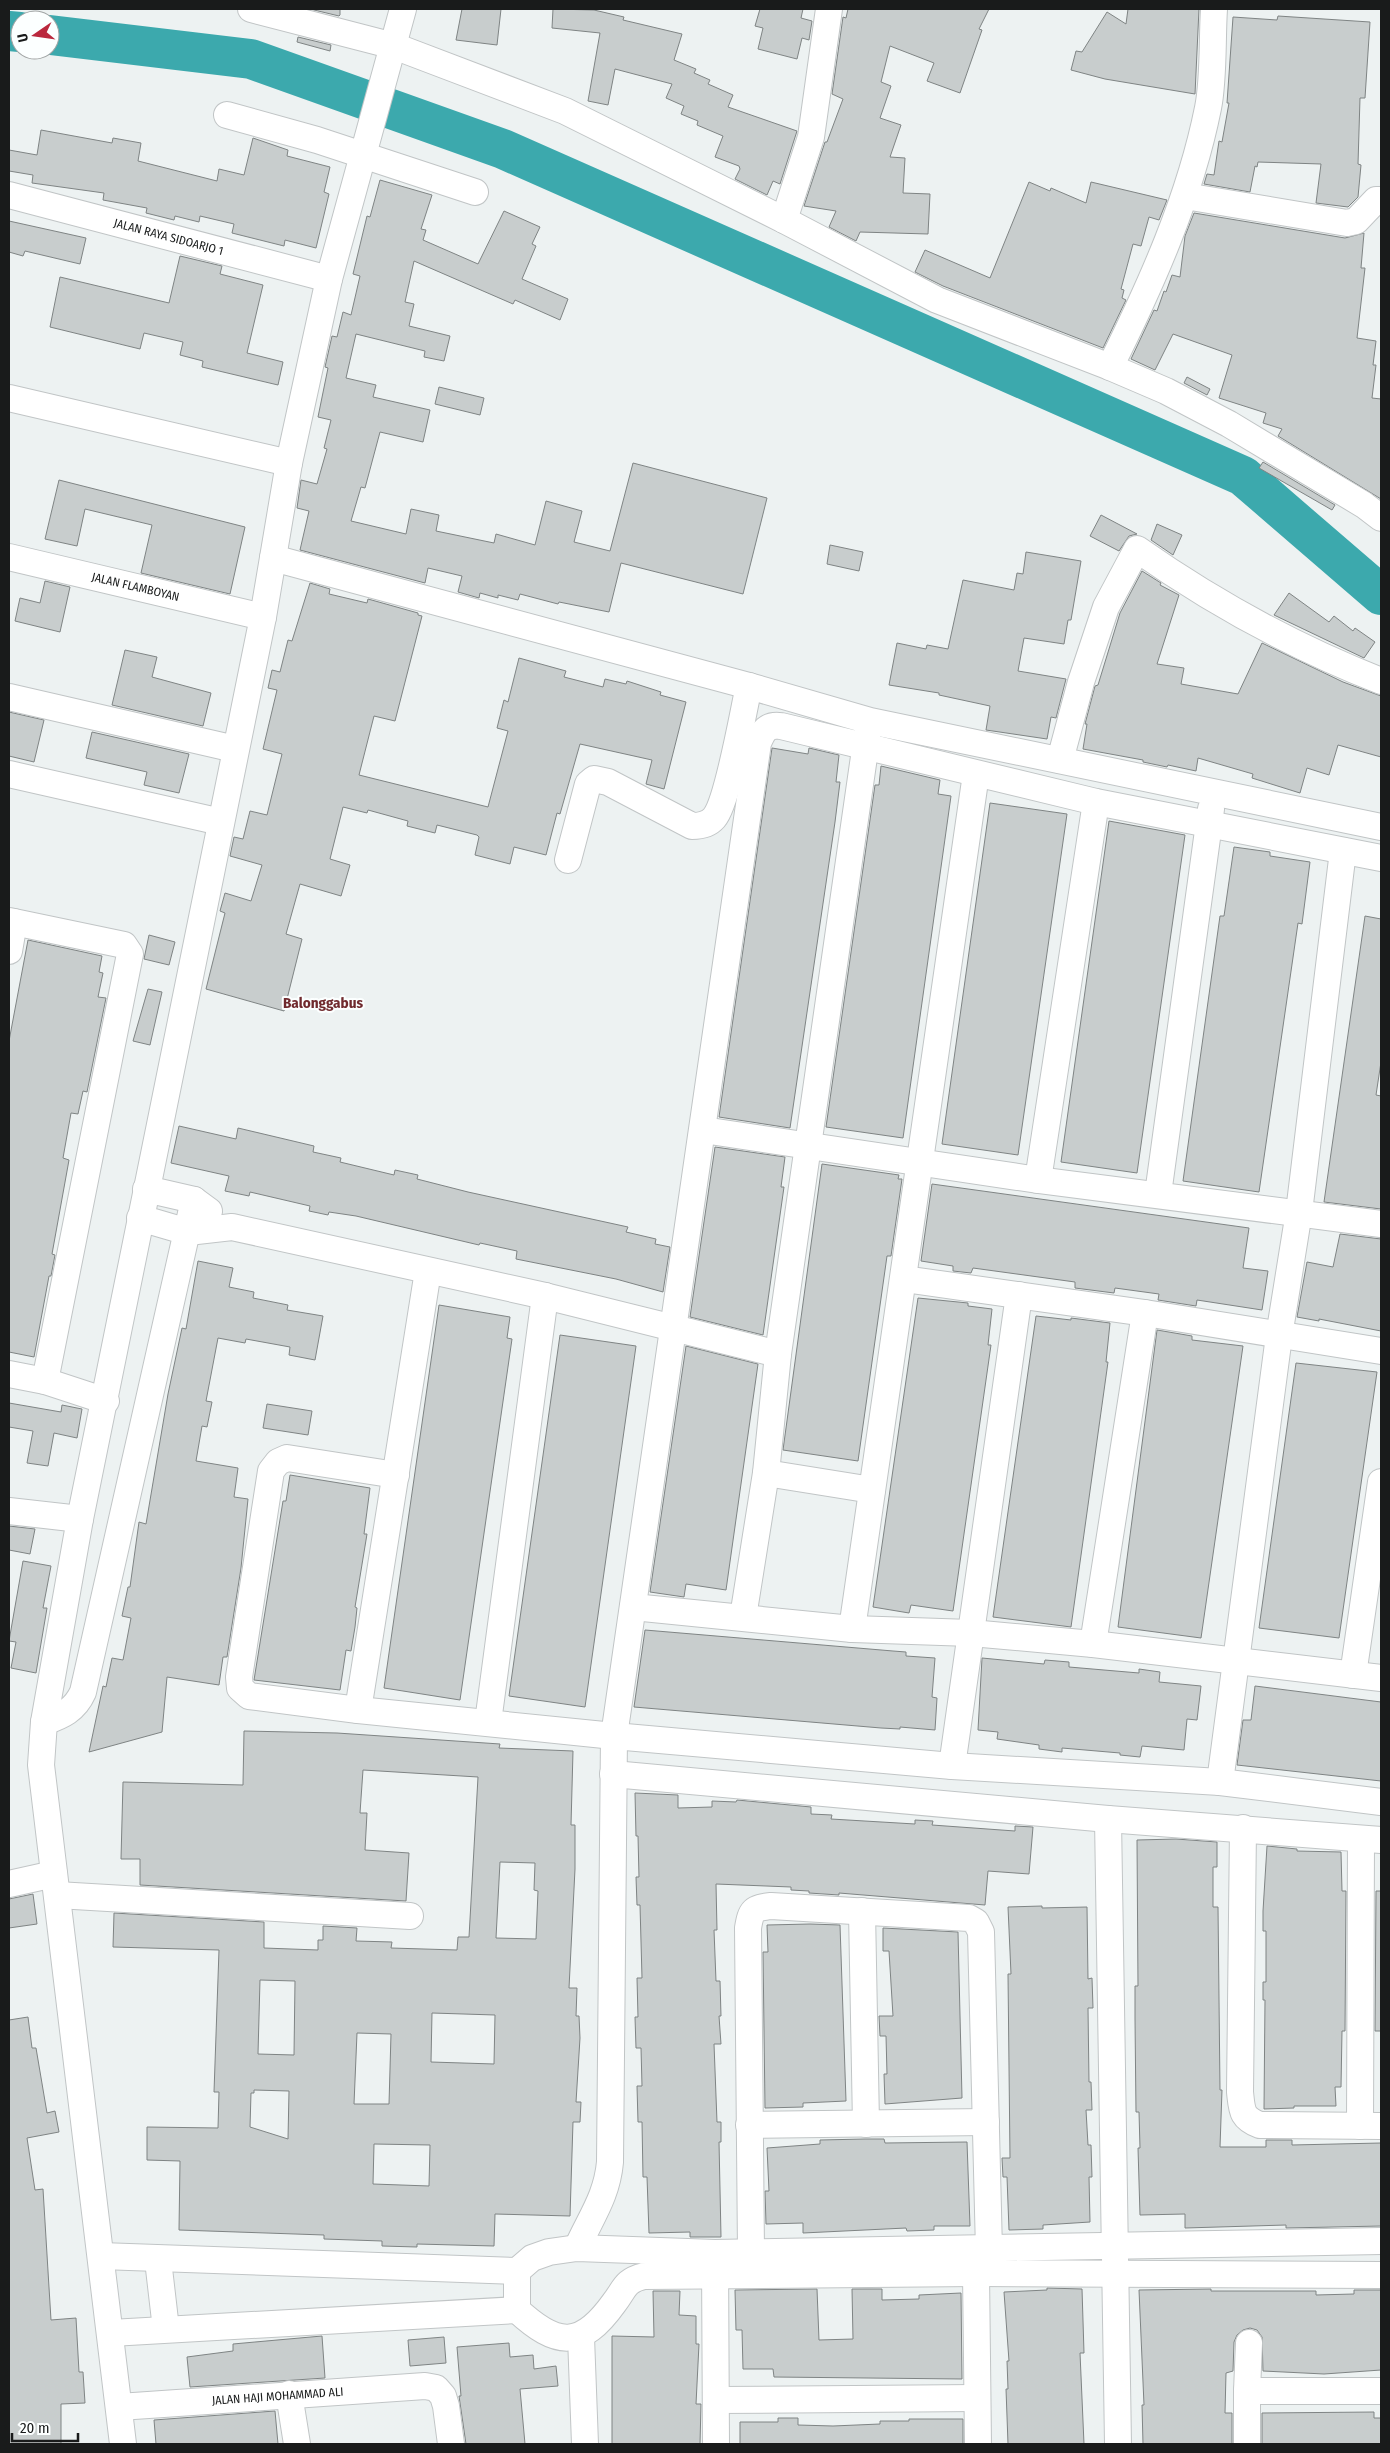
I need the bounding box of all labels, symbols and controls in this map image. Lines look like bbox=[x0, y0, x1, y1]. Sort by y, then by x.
north arrow bbox=[10, 10, 60, 60]
text: U bbox=[14, 32, 32, 44]
street label: JALAN RAYA SIDOARJO 1 bbox=[112, 216, 225, 258]
street label: JALAN FLAMBOYAN bbox=[90, 570, 181, 604]
district label: Balonggabus bbox=[283, 994, 363, 1012]
street label: JALAN HAJI MOHAMMAD ALI bbox=[211, 2385, 344, 2408]
scale bar bbox=[12, 2410, 79, 2442]
text: 20 m bbox=[20, 2419, 50, 2437]

